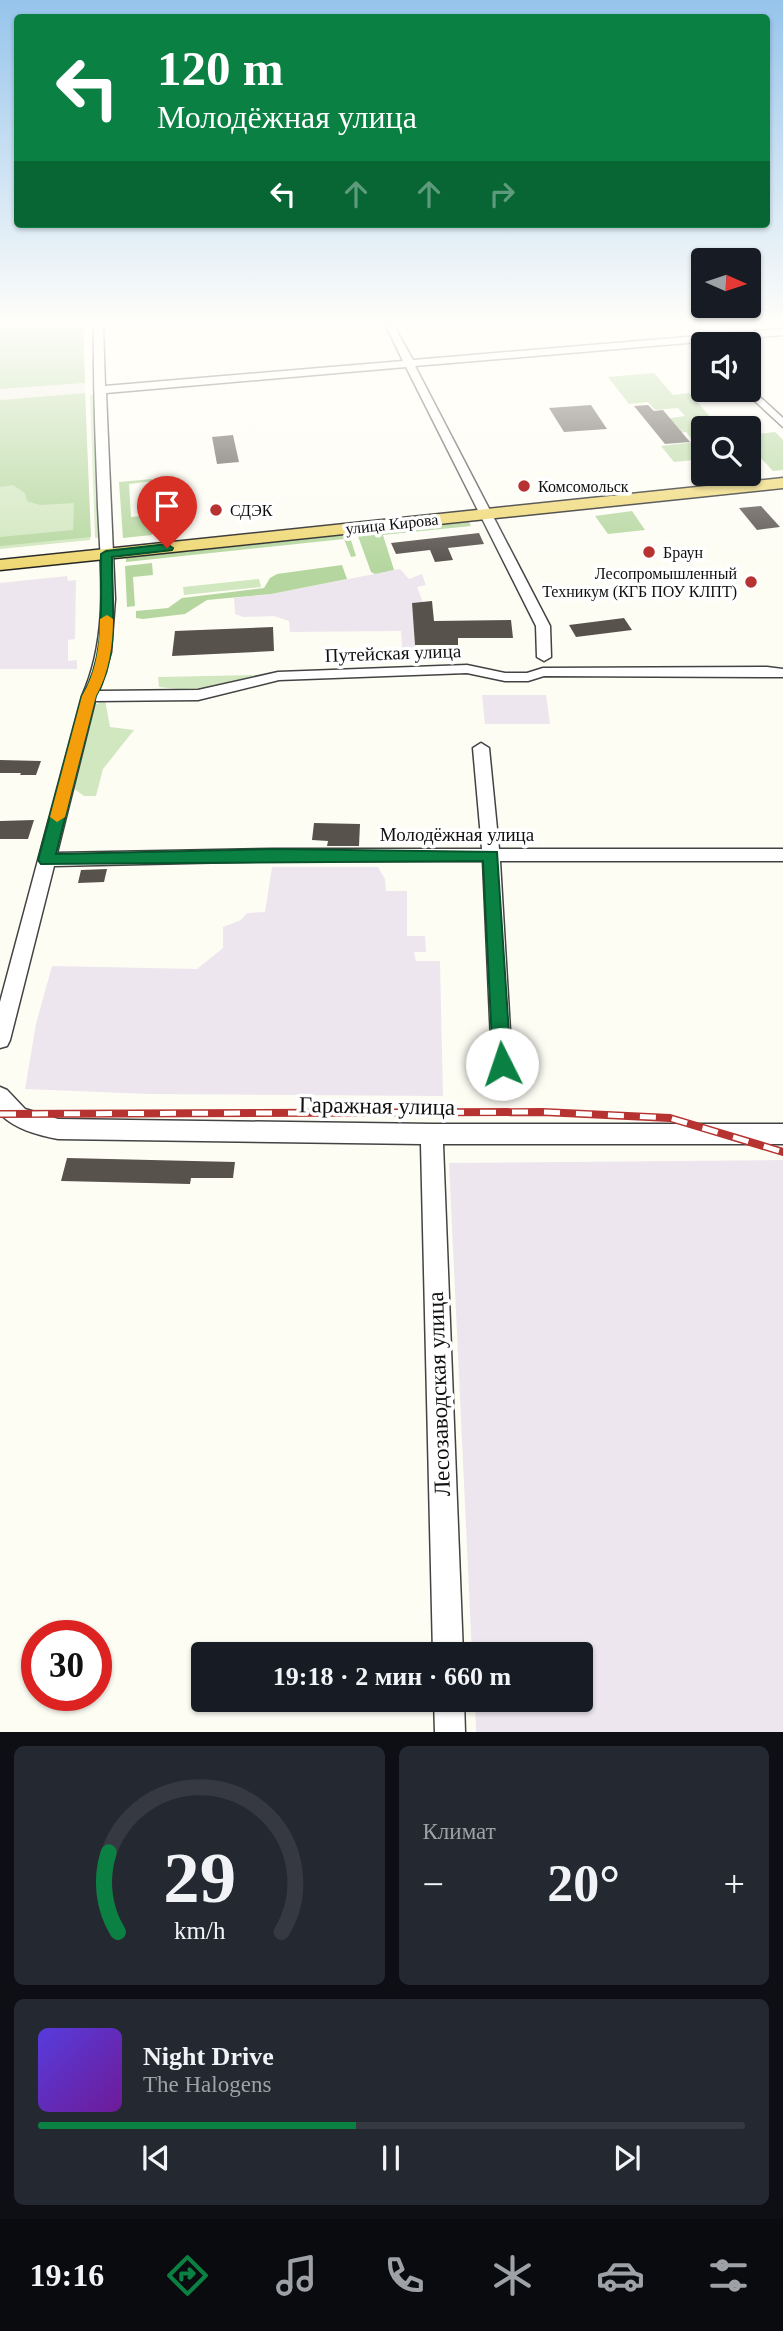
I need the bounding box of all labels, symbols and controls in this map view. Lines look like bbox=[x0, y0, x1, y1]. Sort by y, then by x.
text: 120 m bbox=[157, 41, 284, 96]
icon: left bbox=[42, 42, 133, 133]
text: Молодёжная улица bbox=[157, 99, 417, 135]
icon: left bbox=[264, 175, 302, 213]
icon: ahead bbox=[337, 175, 375, 213]
icon: ahead bbox=[410, 175, 448, 213]
icon: right bbox=[483, 175, 521, 213]
north arrow bbox=[691, 248, 761, 318]
map controls bbox=[691, 248, 761, 486]
button: sound bbox=[691, 332, 761, 402]
button: search bbox=[691, 416, 761, 486]
pin bbox=[137, 476, 197, 548]
marker: Комсомольск bbox=[516, 478, 532, 494]
place label: Комсомольск bbox=[538, 478, 629, 495]
icon: arrive bbox=[148, 487, 186, 525]
marker: СДЭК bbox=[208, 502, 224, 518]
place label: СДЭК bbox=[230, 502, 273, 520]
street label: улица Кирова bbox=[345, 511, 439, 538]
marker: Браун bbox=[641, 544, 657, 560]
place label: Браун bbox=[663, 544, 703, 562]
place label: Лесопромышленный Техникум (КГБ ПОУ КЛПТ) bbox=[542, 565, 737, 601]
marker: Лесопромышленный Техникум (КГБ ПОУ КЛПТ) bbox=[743, 574, 759, 590]
street label: Путейская улица bbox=[325, 640, 462, 666]
street label: Молодёжная улица bbox=[380, 824, 535, 845]
position arrow bbox=[465, 1027, 539, 1101]
street label: Гаражная улица bbox=[299, 1092, 455, 1120]
street label: Лесозаводская улица bbox=[423, 1291, 455, 1497]
speed limit sign: 30 bbox=[21, 1620, 112, 1711]
text: 19:18 · 2 мин · 660 m bbox=[273, 1662, 511, 1691]
text: Климат bbox=[423, 1819, 496, 1844]
text: 29 bbox=[163, 1837, 236, 1918]
text: 20° bbox=[547, 1855, 620, 1912]
text: − bbox=[423, 1863, 444, 1905]
text: + bbox=[724, 1863, 745, 1905]
text: km/h bbox=[174, 1916, 225, 1943]
text: Night Drive bbox=[143, 2042, 274, 2071]
text: The Halogens bbox=[143, 2072, 271, 2097]
icon: previous bbox=[137, 2139, 175, 2177]
icon: pause bbox=[372, 2139, 410, 2177]
icon: next bbox=[608, 2139, 646, 2177]
icon: directions bbox=[163, 2251, 212, 2300]
icon: music bbox=[272, 2251, 321, 2300]
icon: phone bbox=[380, 2251, 429, 2300]
icon: climate bbox=[488, 2251, 537, 2300]
icon: car bbox=[596, 2251, 645, 2300]
icon: filters bbox=[704, 2251, 753, 2300]
text: 19:16 bbox=[30, 2257, 104, 2293]

